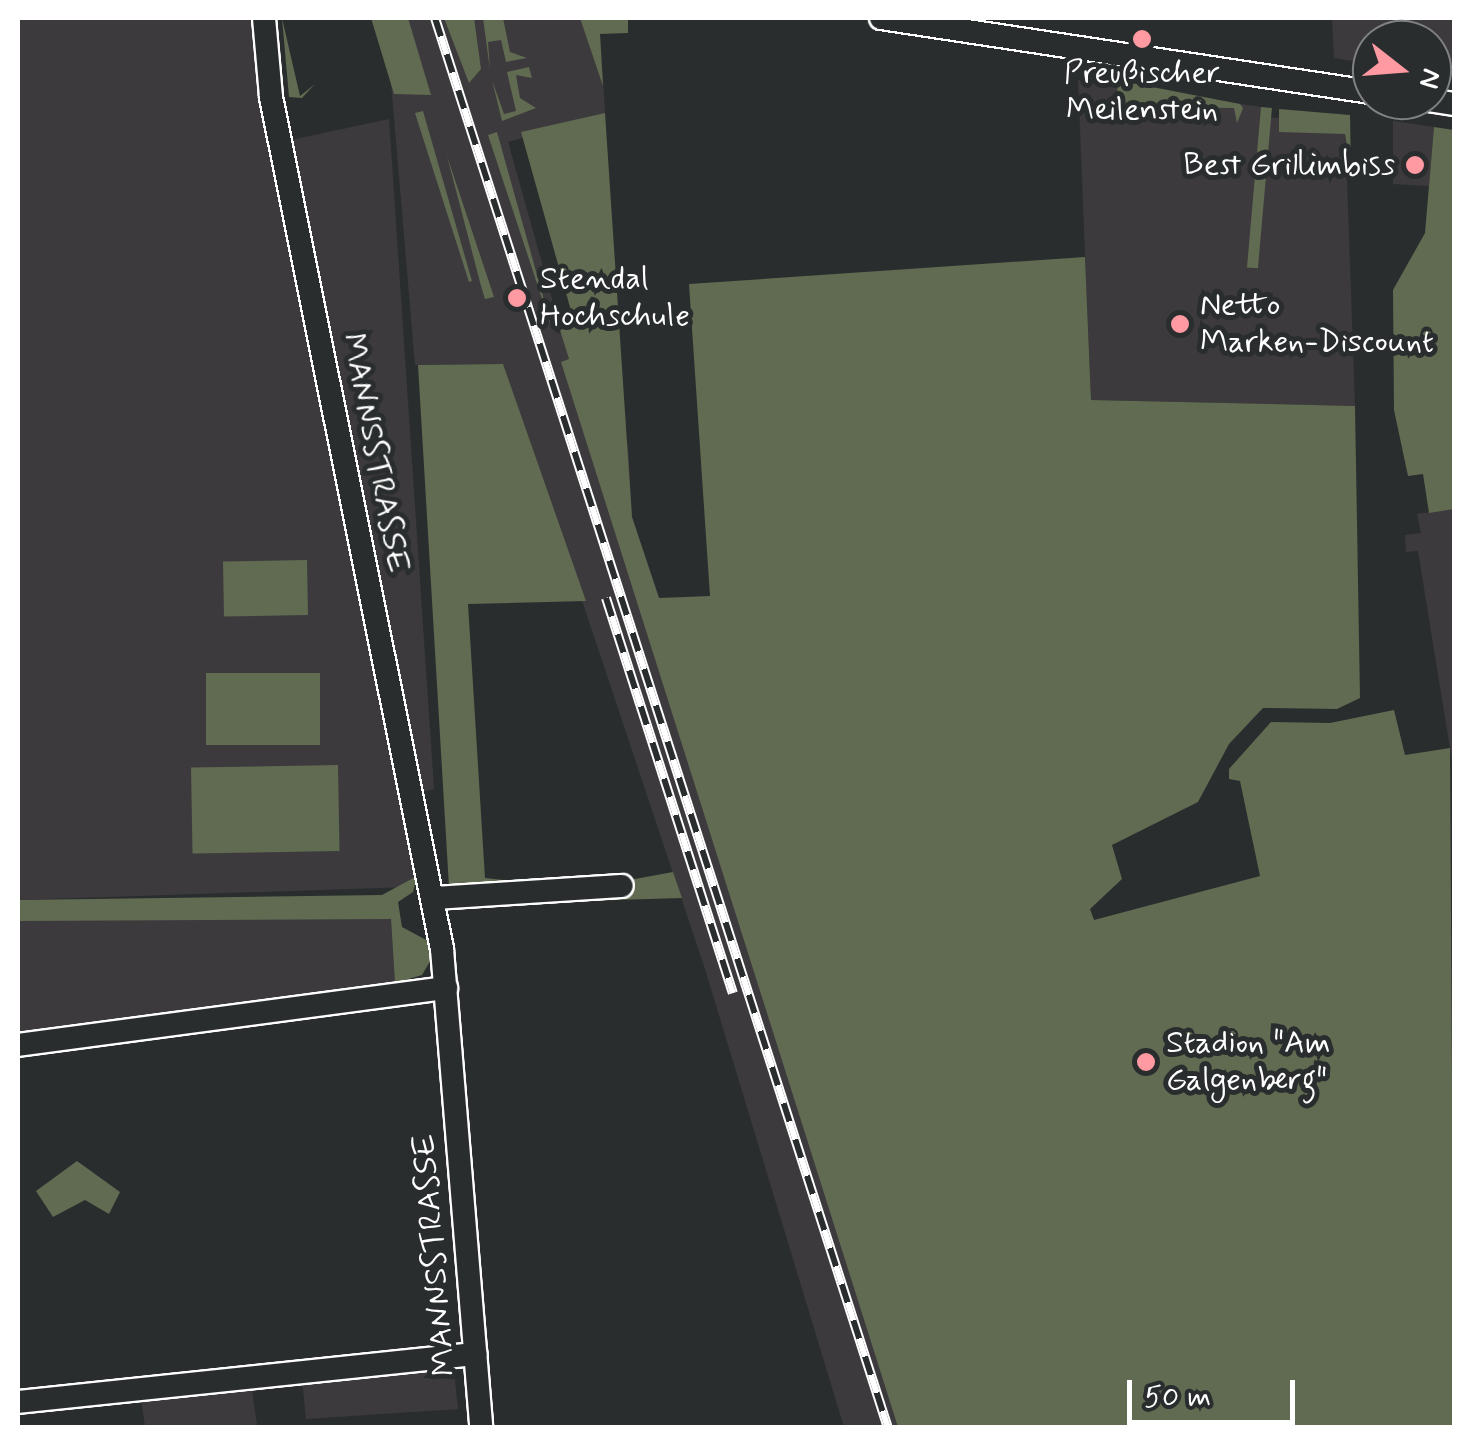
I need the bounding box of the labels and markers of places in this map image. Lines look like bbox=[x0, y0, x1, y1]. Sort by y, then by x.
marker: Preußischer Meilenstein bbox=[1131, 28, 1153, 50]
place label: Preußischer Meilenstein bbox=[1064, 55, 1220, 130]
place label: Best Grillimbiss bbox=[1183, 146, 1395, 184]
marker: Best Grillimbiss bbox=[1404, 154, 1426, 176]
place label: Stendal Hochschule bbox=[540, 261, 690, 336]
marker: Stendal Hochschule bbox=[504, 285, 530, 311]
place label: Netto Marken-Discount bbox=[1200, 287, 1434, 362]
marker: Netto Marken-Discount bbox=[1169, 313, 1191, 335]
place label: Stadion "Am Galgenberg" bbox=[1166, 1025, 1330, 1100]
marker: Stadion "Am Galgenberg" bbox=[1135, 1051, 1157, 1073]

